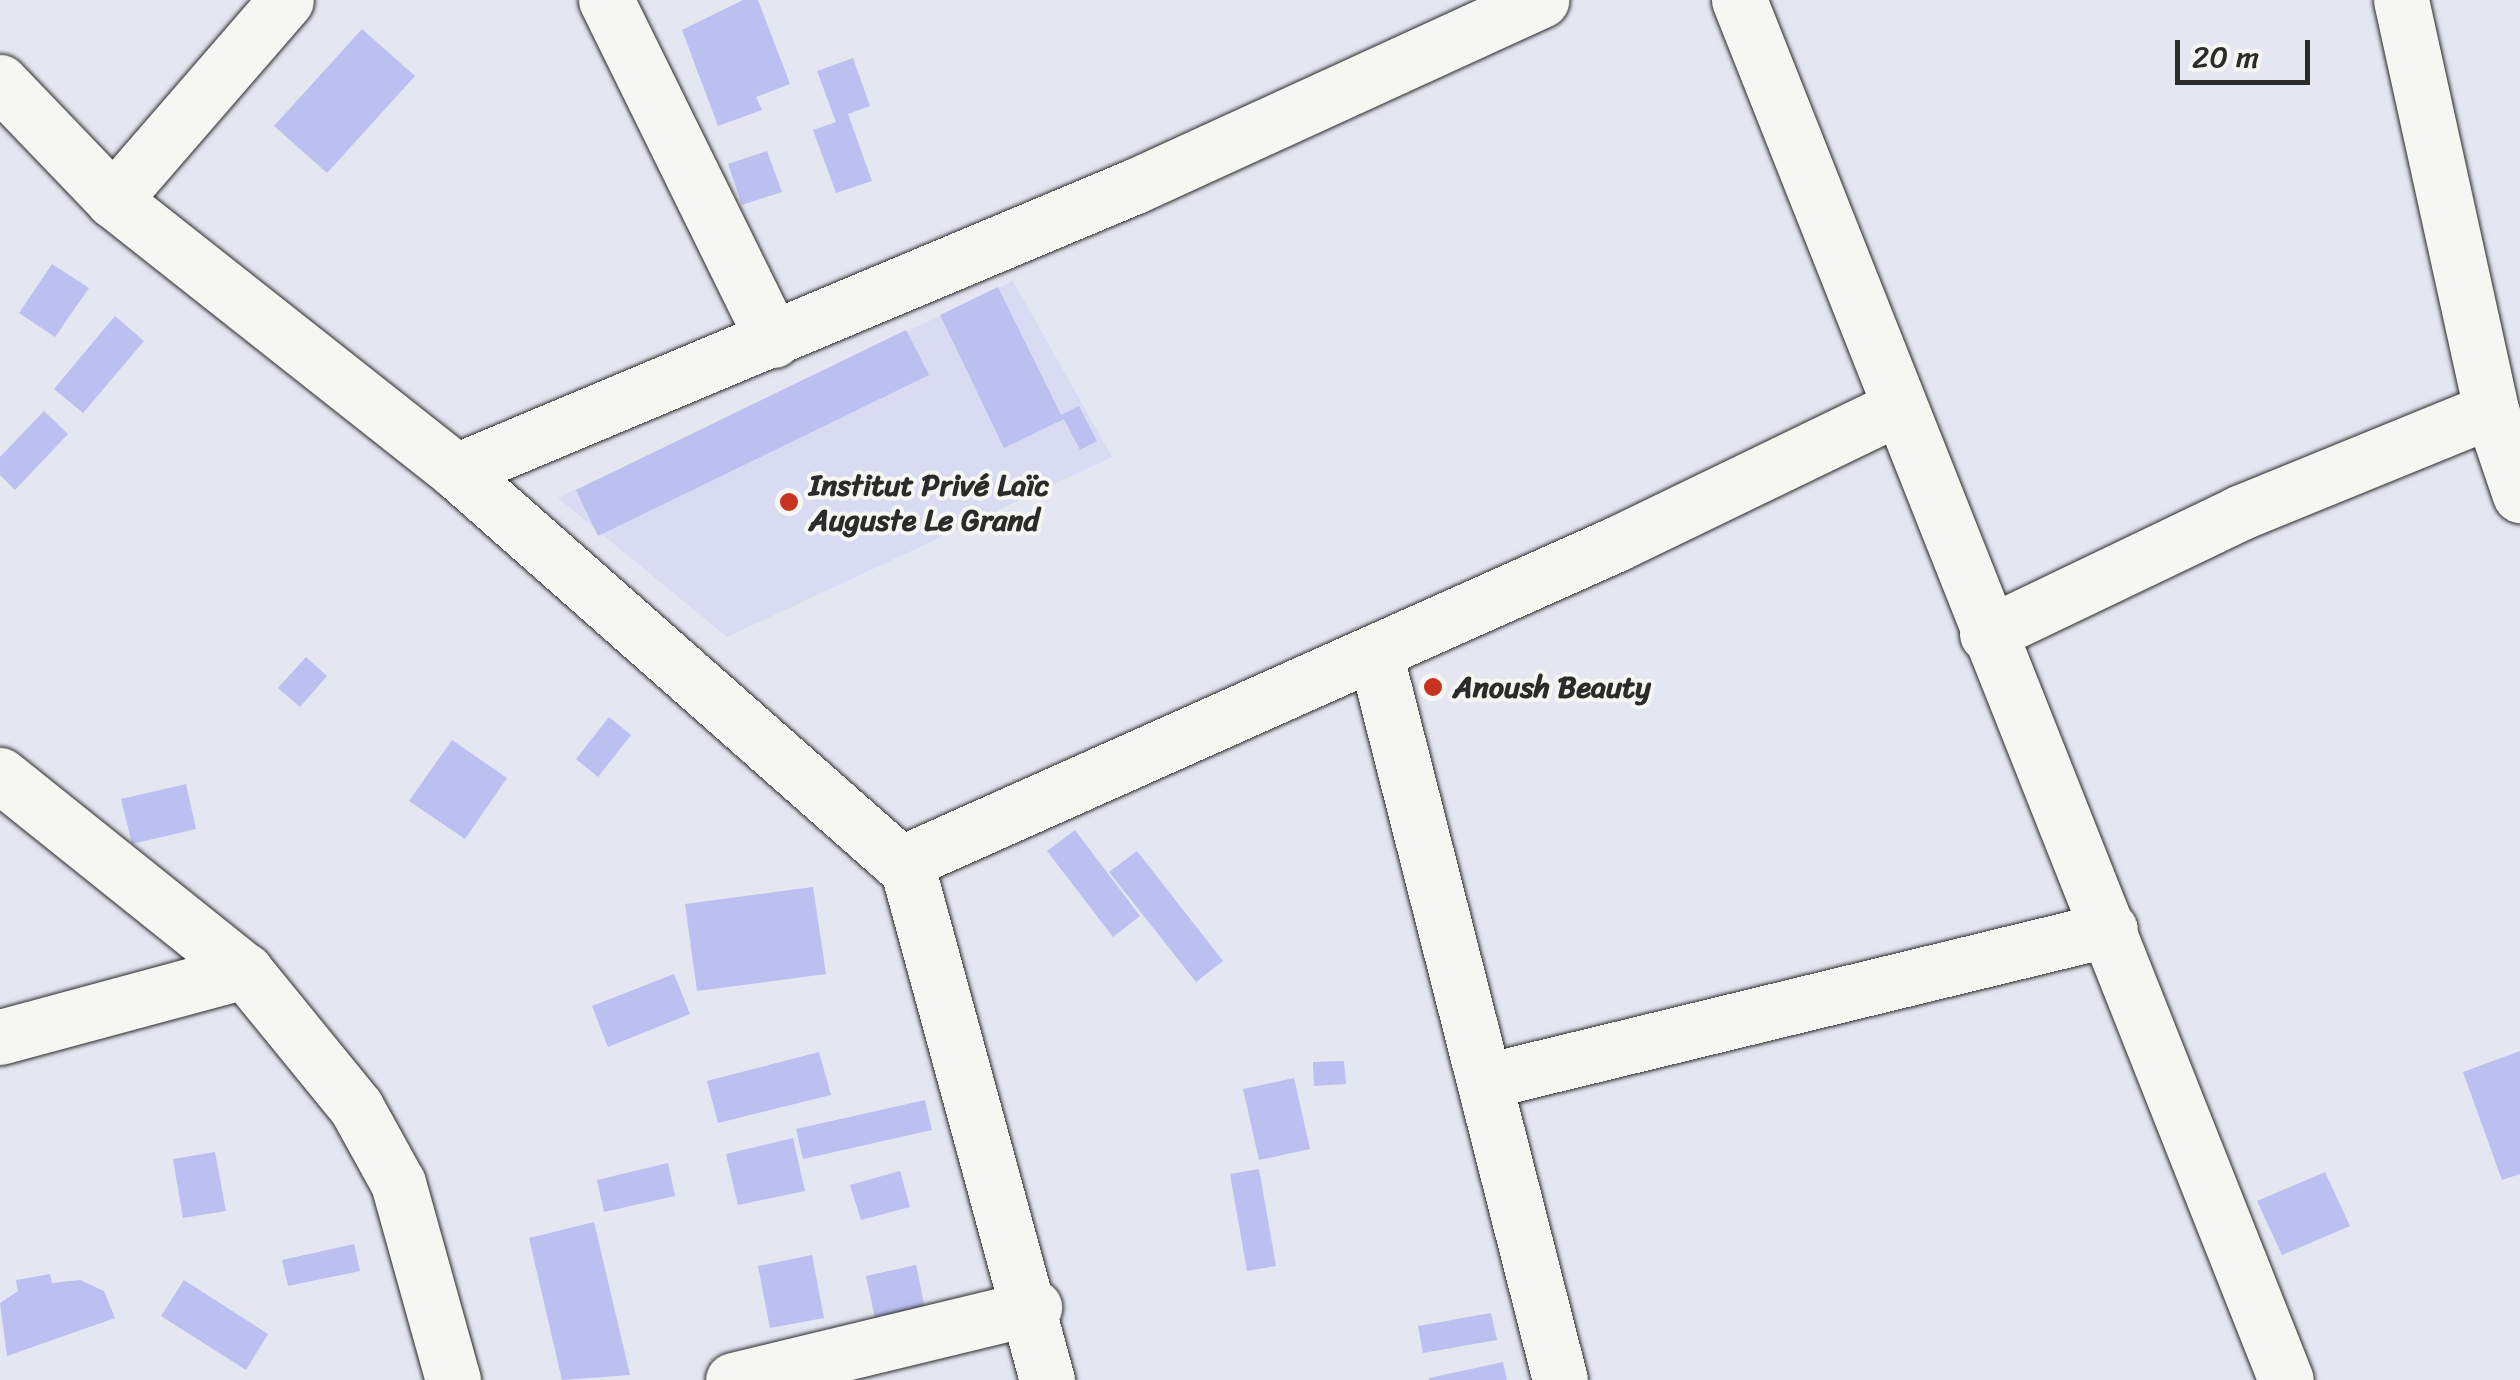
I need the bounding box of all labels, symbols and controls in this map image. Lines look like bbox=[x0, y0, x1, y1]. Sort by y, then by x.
scale bar bbox=[2180, 20, 2315, 82]
text: 20 m bbox=[2192, 30, 2259, 84]
place label: Institut Privé Laïc Auguste Le Grand bbox=[809, 467, 1050, 538]
marker: Institut Privé Laïc Auguste Le Grand bbox=[778, 491, 800, 513]
place label: Anoush Beauty bbox=[1453, 669, 1652, 705]
marker: Anoush Beauty bbox=[1422, 676, 1444, 698]

